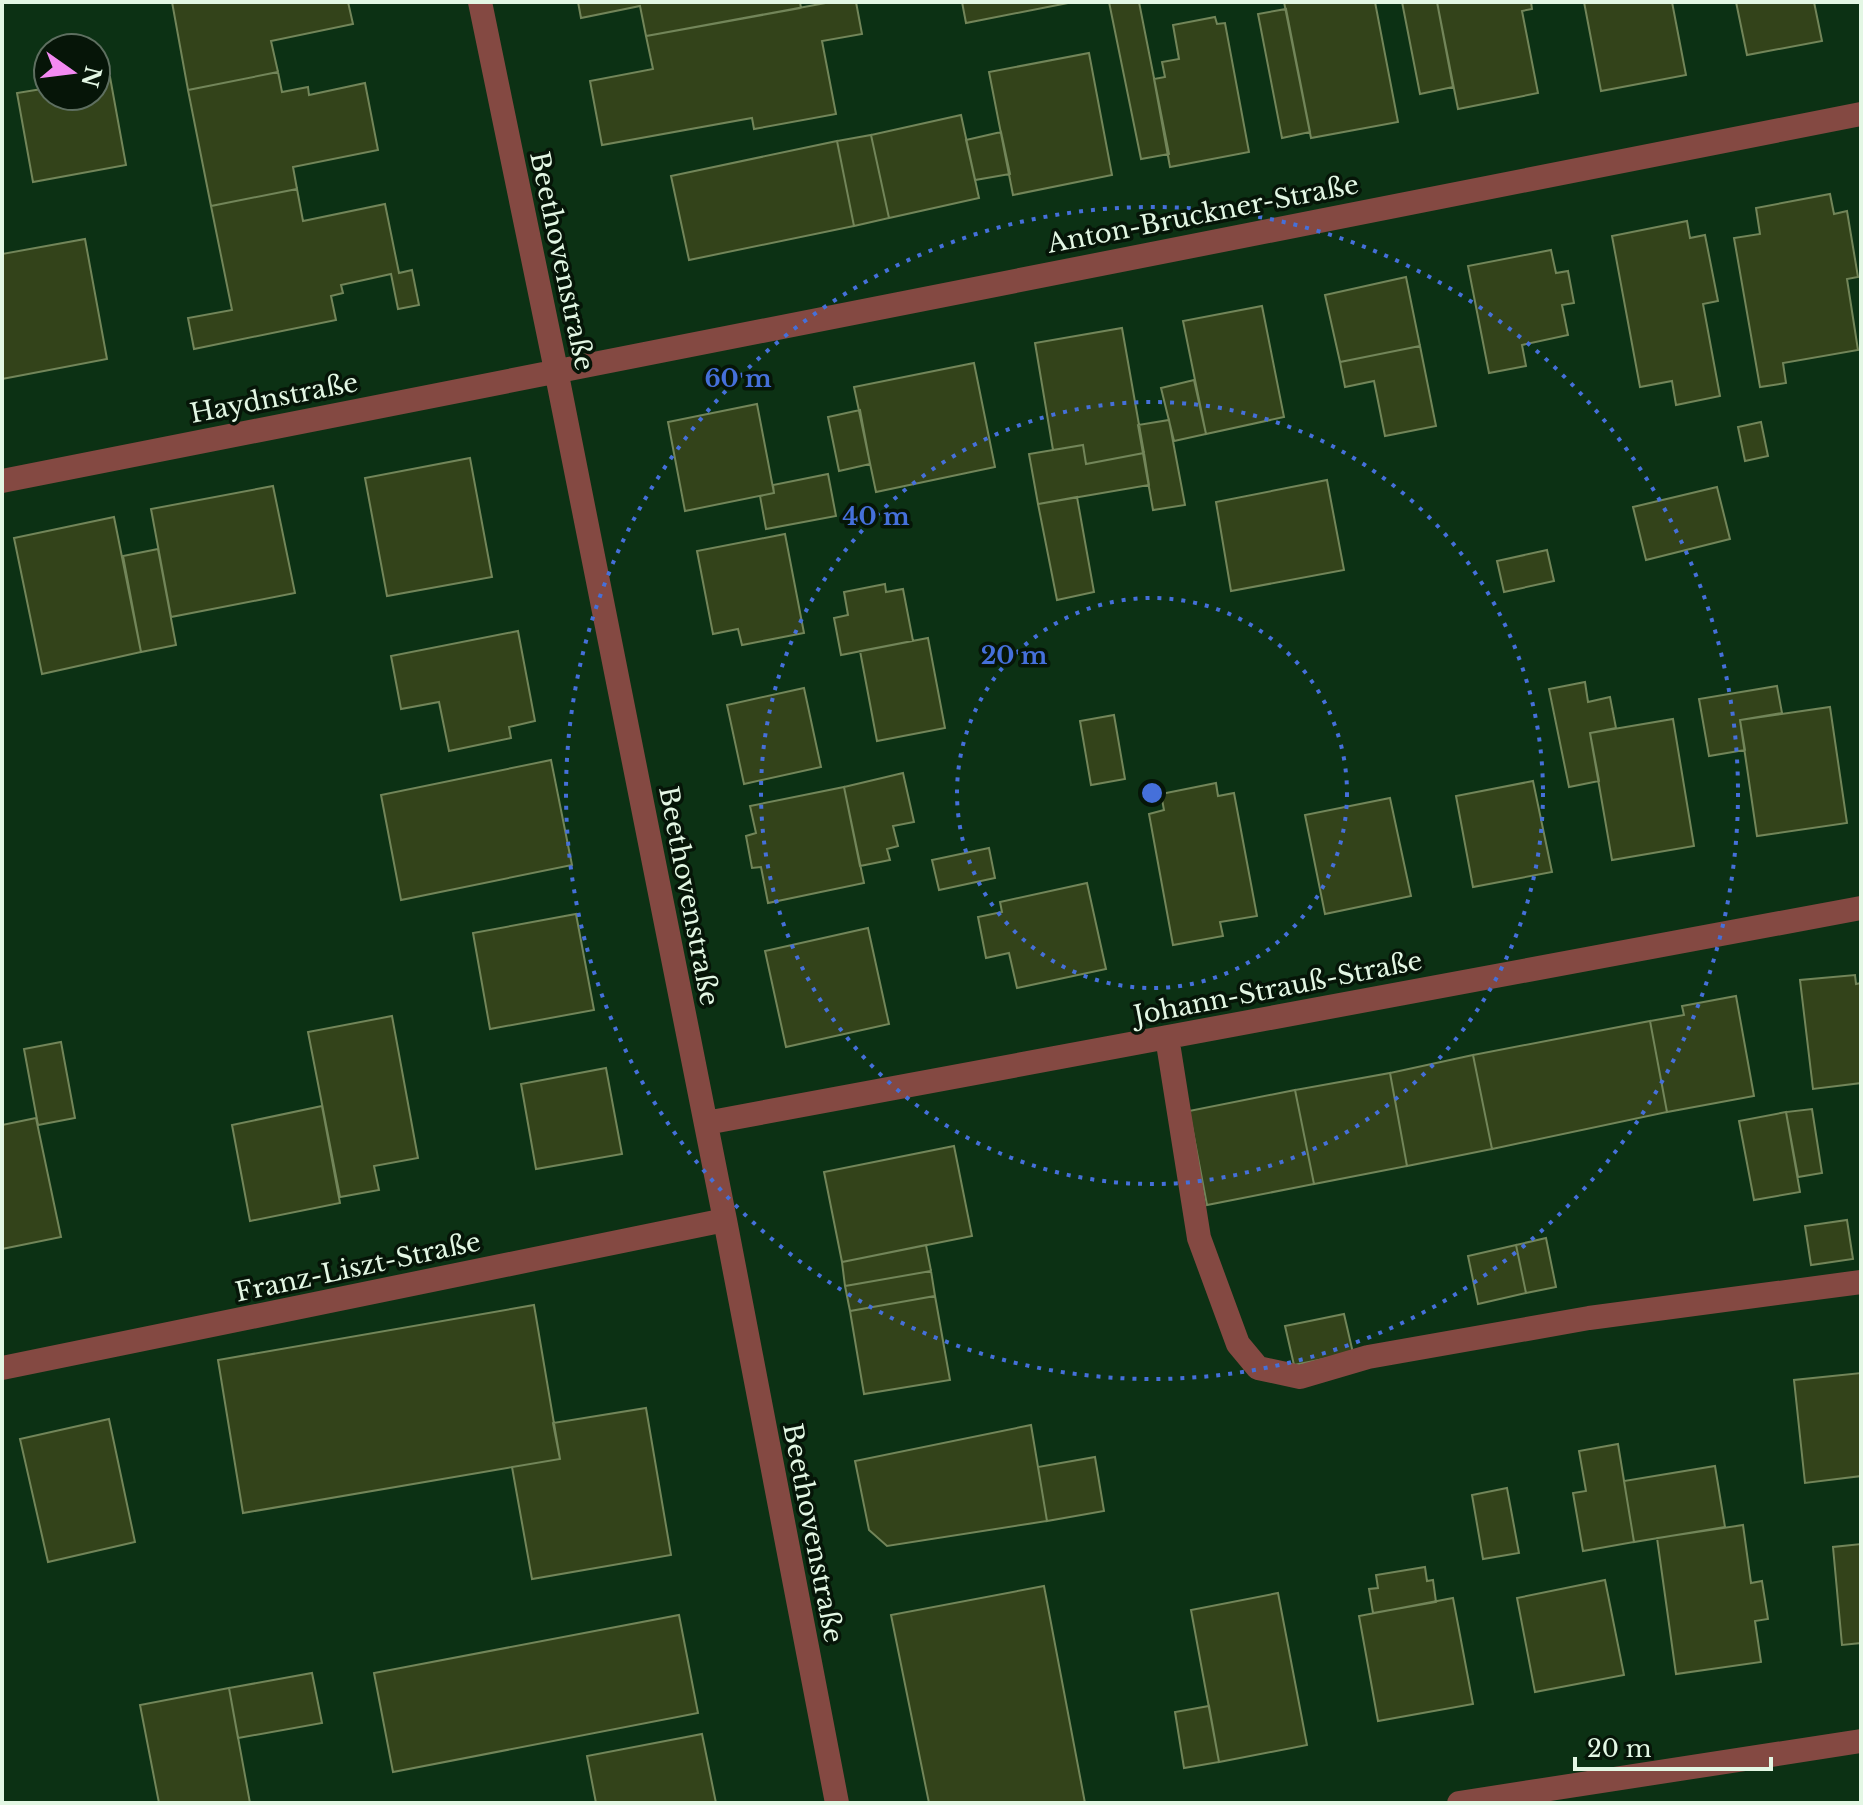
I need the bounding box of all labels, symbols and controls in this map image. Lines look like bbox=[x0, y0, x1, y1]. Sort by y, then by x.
north arrow bbox=[32, 32, 112, 112]
text: N bbox=[75, 63, 107, 90]
street label: Beethovenstraße bbox=[523, 149, 601, 373]
street label: Anton-Bruckner-Straße bbox=[1044, 168, 1361, 260]
text: 60 m bbox=[704, 364, 772, 393]
street label: Haydnstraße bbox=[187, 366, 361, 430]
text: 40 m bbox=[843, 502, 910, 531]
text: 20 m bbox=[981, 641, 1048, 670]
centre of rings bbox=[1138, 779, 1166, 807]
street label: Beethovenstraße bbox=[652, 783, 726, 1009]
street label: Johann-Strauß-Straße bbox=[1128, 944, 1425, 1032]
street label: Franz-Liszt-Straße bbox=[232, 1225, 484, 1309]
street label: Beethovenstraße bbox=[776, 1420, 850, 1646]
scale bar bbox=[1575, 1721, 1771, 1771]
text: 20 m bbox=[1587, 1734, 1652, 1763]

